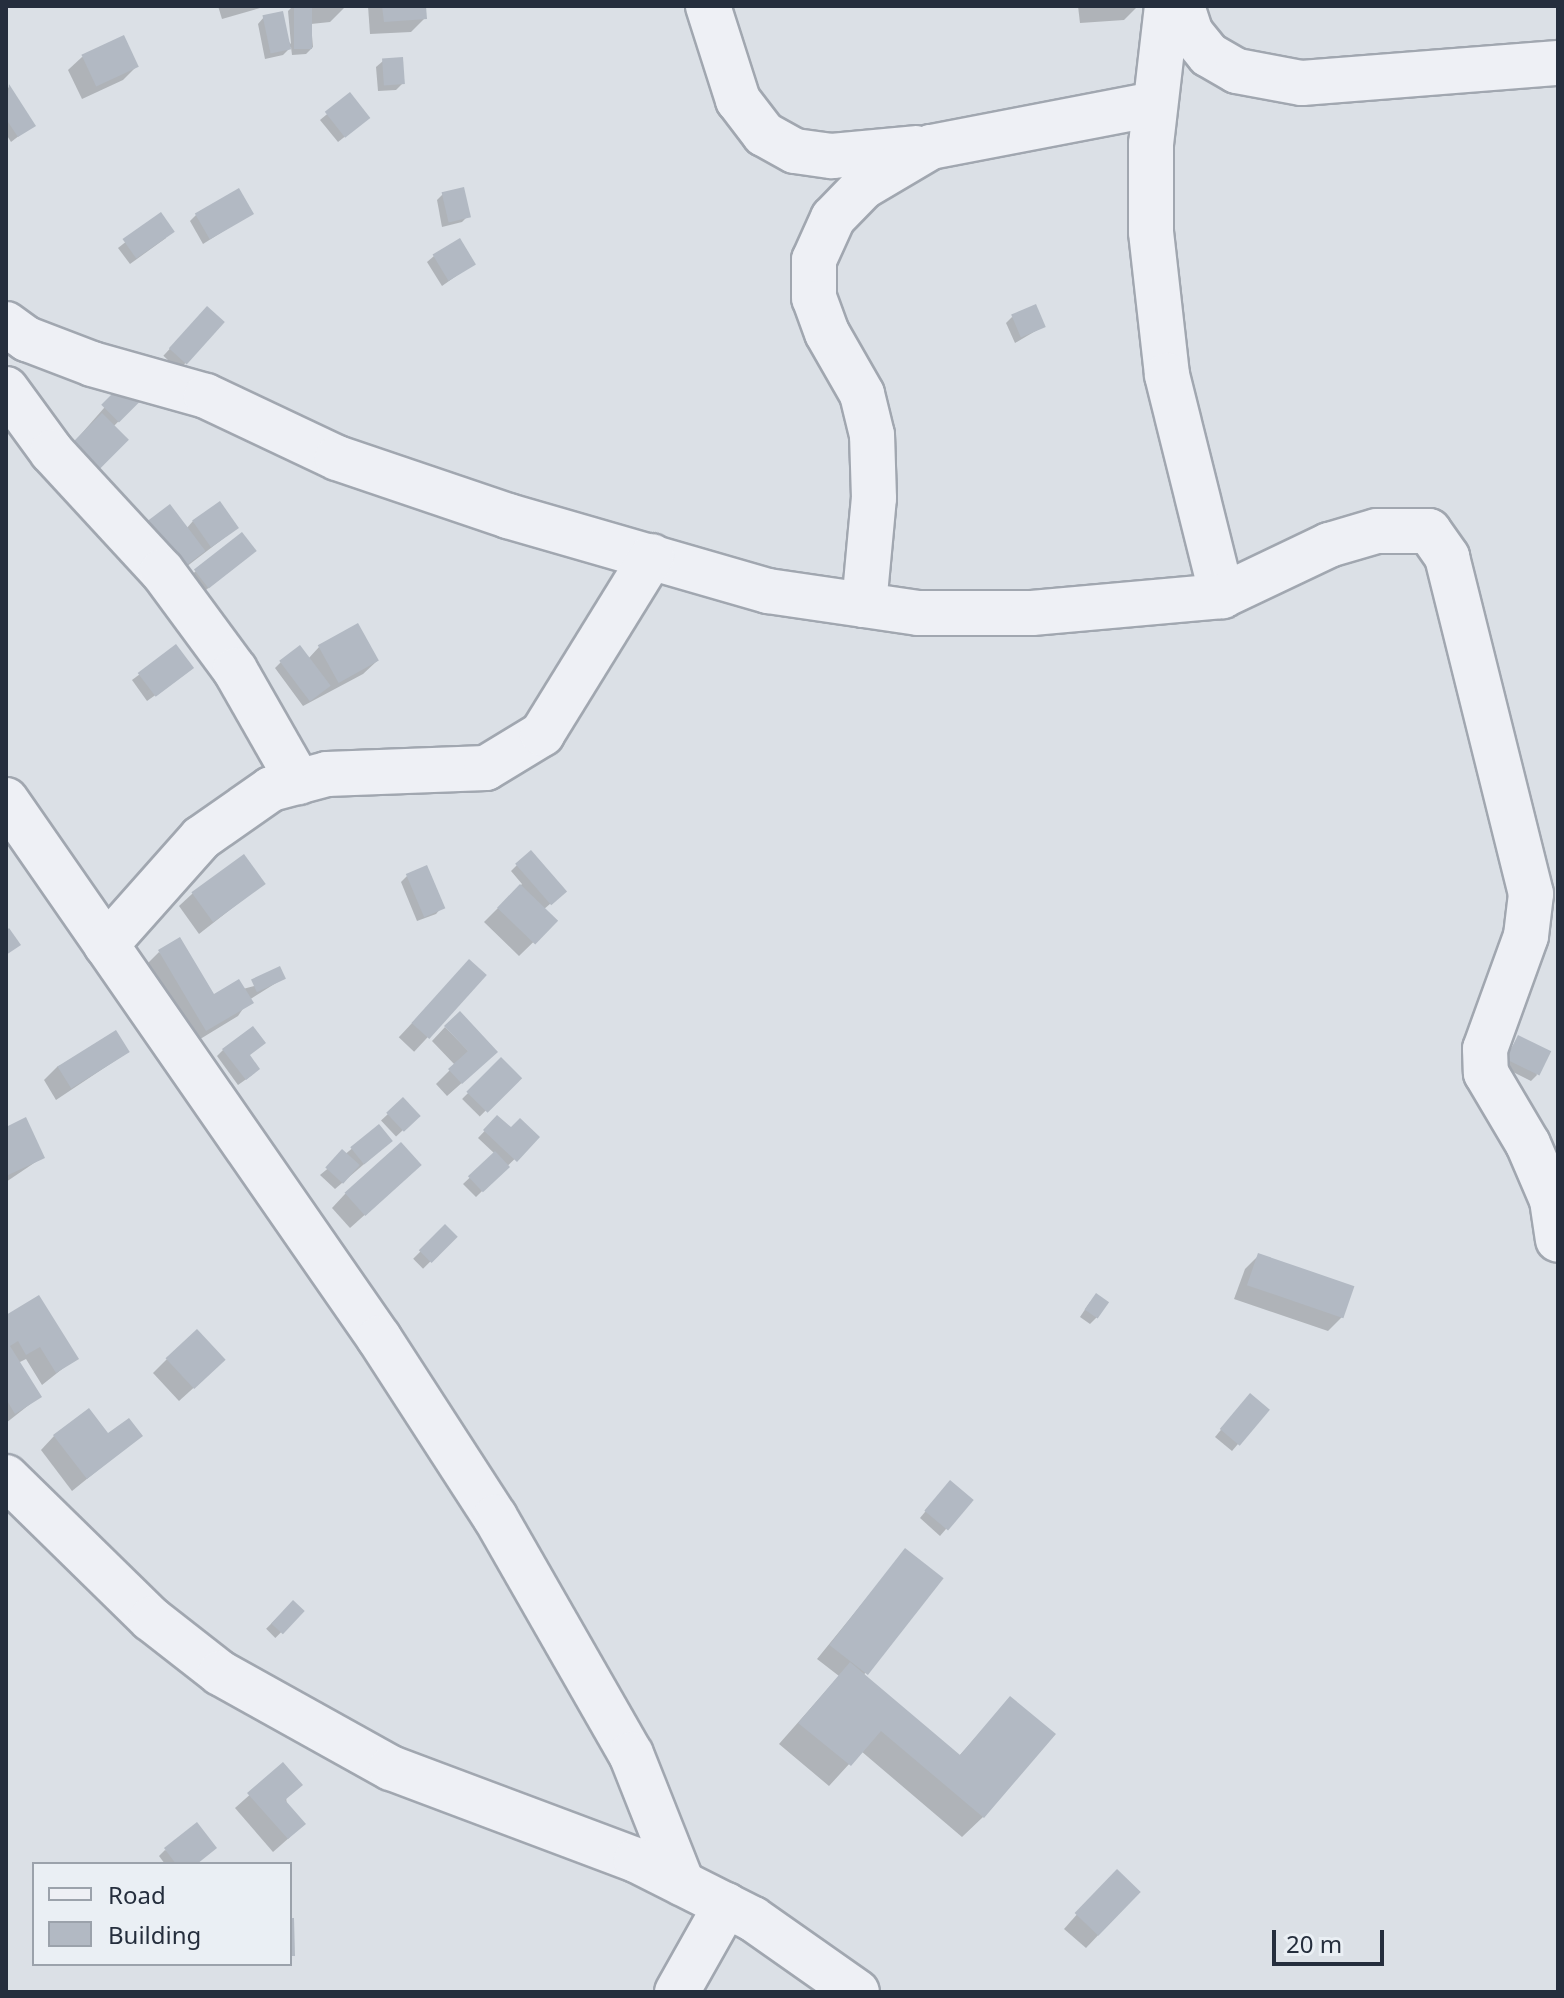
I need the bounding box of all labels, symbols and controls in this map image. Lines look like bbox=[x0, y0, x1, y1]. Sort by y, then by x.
legend bbox=[32, 1862, 292, 1966]
text: Road bbox=[108, 1878, 166, 1911]
scale bar bbox=[1276, 1914, 1388, 1964]
text: Building bbox=[108, 1918, 201, 1951]
text: 20 m bbox=[1286, 1927, 1342, 1960]

